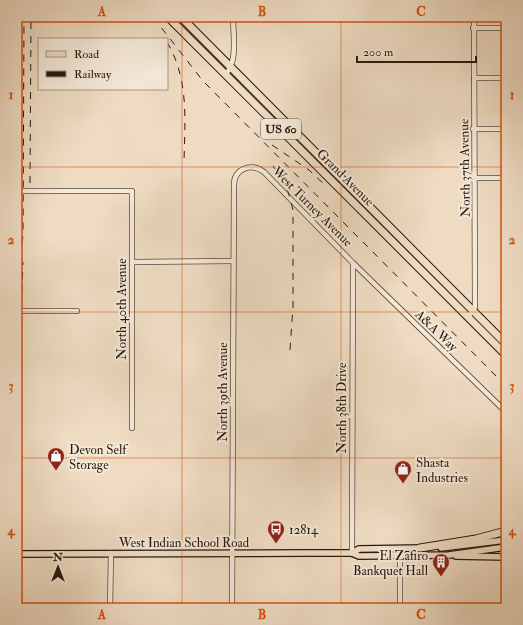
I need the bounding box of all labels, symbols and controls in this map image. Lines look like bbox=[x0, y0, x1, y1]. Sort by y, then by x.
text: A bbox=[97, 4, 107, 20]
text: B bbox=[258, 4, 266, 20]
text: C bbox=[416, 4, 426, 20]
legend bbox=[38, 38, 168, 90]
scale bar bbox=[357, 38, 476, 64]
text: 200 m bbox=[363, 45, 394, 60]
text: Road bbox=[74, 47, 99, 62]
text: Railway bbox=[74, 67, 112, 82]
text: 1 bbox=[9, 87, 14, 103]
text: 1 bbox=[510, 87, 515, 103]
street label: North 37th Avenue bbox=[456, 118, 474, 217]
road number: US 60 bbox=[261, 119, 301, 139]
street label: Grand Avenue bbox=[313, 146, 378, 210]
street label: West Turney Avenue bbox=[267, 163, 356, 251]
text: 2 bbox=[8, 232, 15, 248]
text: 2 bbox=[509, 232, 516, 248]
street label: North 40th Avenue bbox=[114, 258, 130, 360]
street label: A&A Way bbox=[410, 306, 461, 356]
street label: North 39th Avenue bbox=[215, 342, 231, 442]
street label: North 38th Drive bbox=[334, 362, 350, 453]
text: 3 bbox=[9, 378, 14, 394]
text: 3 bbox=[510, 378, 515, 394]
place label: Devon Self Storage bbox=[69, 442, 128, 473]
shop icon: Devon Self Storage bbox=[46, 446, 66, 471]
place label: Shasta Industries bbox=[416, 455, 468, 486]
shop icon: Shasta Industries bbox=[393, 459, 413, 484]
bus stop icon: 12814 bbox=[266, 519, 286, 544]
place label: 12814 bbox=[289, 522, 319, 538]
text: 4 bbox=[6, 523, 15, 539]
text: 4 bbox=[507, 523, 516, 539]
street label: West Indian School Road bbox=[118, 535, 250, 551]
north arrow bbox=[38, 547, 78, 587]
place label: El Zafiro Bankquet Hall bbox=[353, 548, 429, 579]
text: N bbox=[52, 551, 64, 564]
building icon: El Zafiro Bankquet Hall bbox=[431, 552, 451, 577]
text: A bbox=[97, 607, 107, 623]
text: B bbox=[258, 607, 266, 623]
text: C bbox=[416, 607, 426, 623]

